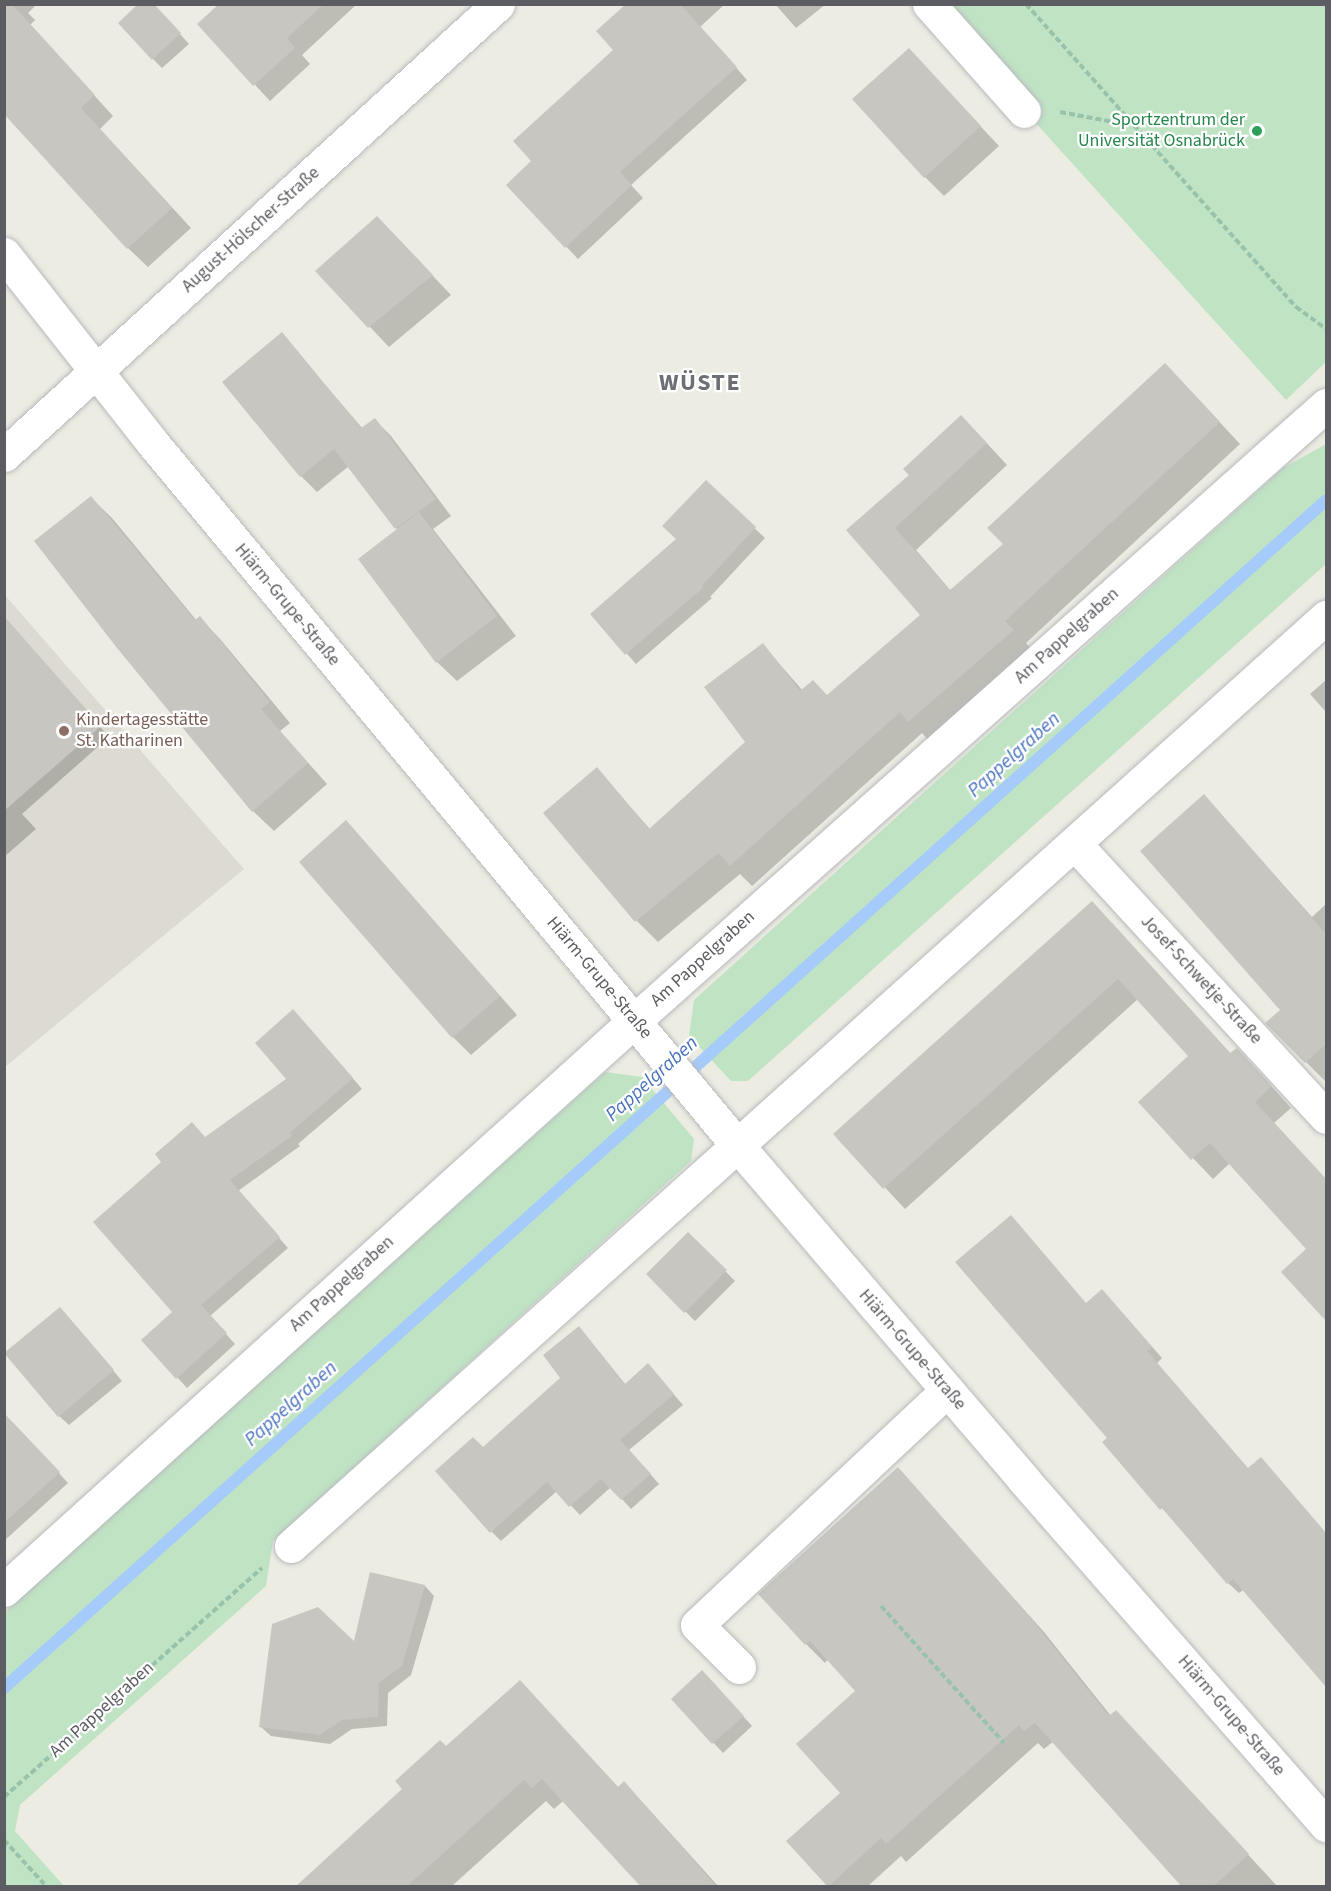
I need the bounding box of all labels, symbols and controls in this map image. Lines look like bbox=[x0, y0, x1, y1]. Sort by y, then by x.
place label: Sportzentrum der Universität Osnabrück bbox=[1078, 110, 1245, 152]
marker: Sportzentrum der Universität Osnabrück bbox=[1250, 124, 1264, 138]
street label: August-Hölscher-Straße bbox=[178, 162, 324, 298]
district label: WÜSTE bbox=[659, 369, 741, 397]
street label: Hiärm-Grupe-Straße bbox=[230, 539, 344, 671]
street label: Am Pappelgraben bbox=[1010, 583, 1124, 689]
water label: Pappelgraben bbox=[963, 707, 1065, 803]
place label: Kindertagesstätte St. Katharinen bbox=[76, 710, 208, 752]
marker: Kindertagesstätte St. Katharinen bbox=[57, 724, 71, 738]
street label: Am Pappelgraben bbox=[646, 906, 760, 1012]
street label: Josef-Schwetje-Straße bbox=[1136, 911, 1266, 1049]
street label: Hiärm-Grupe-Straße bbox=[542, 912, 656, 1044]
water label: Pappelgraben bbox=[601, 1031, 703, 1127]
street label: Am Pappelgraben bbox=[285, 1231, 399, 1337]
street label: Hiärm-Grupe-Straße bbox=[854, 1285, 970, 1415]
water label: Pappelgraben bbox=[240, 1356, 342, 1452]
street label: Hiärm-Grupe-Straße bbox=[1173, 1651, 1289, 1781]
street label: Am Pappelgraben bbox=[45, 1657, 159, 1763]

